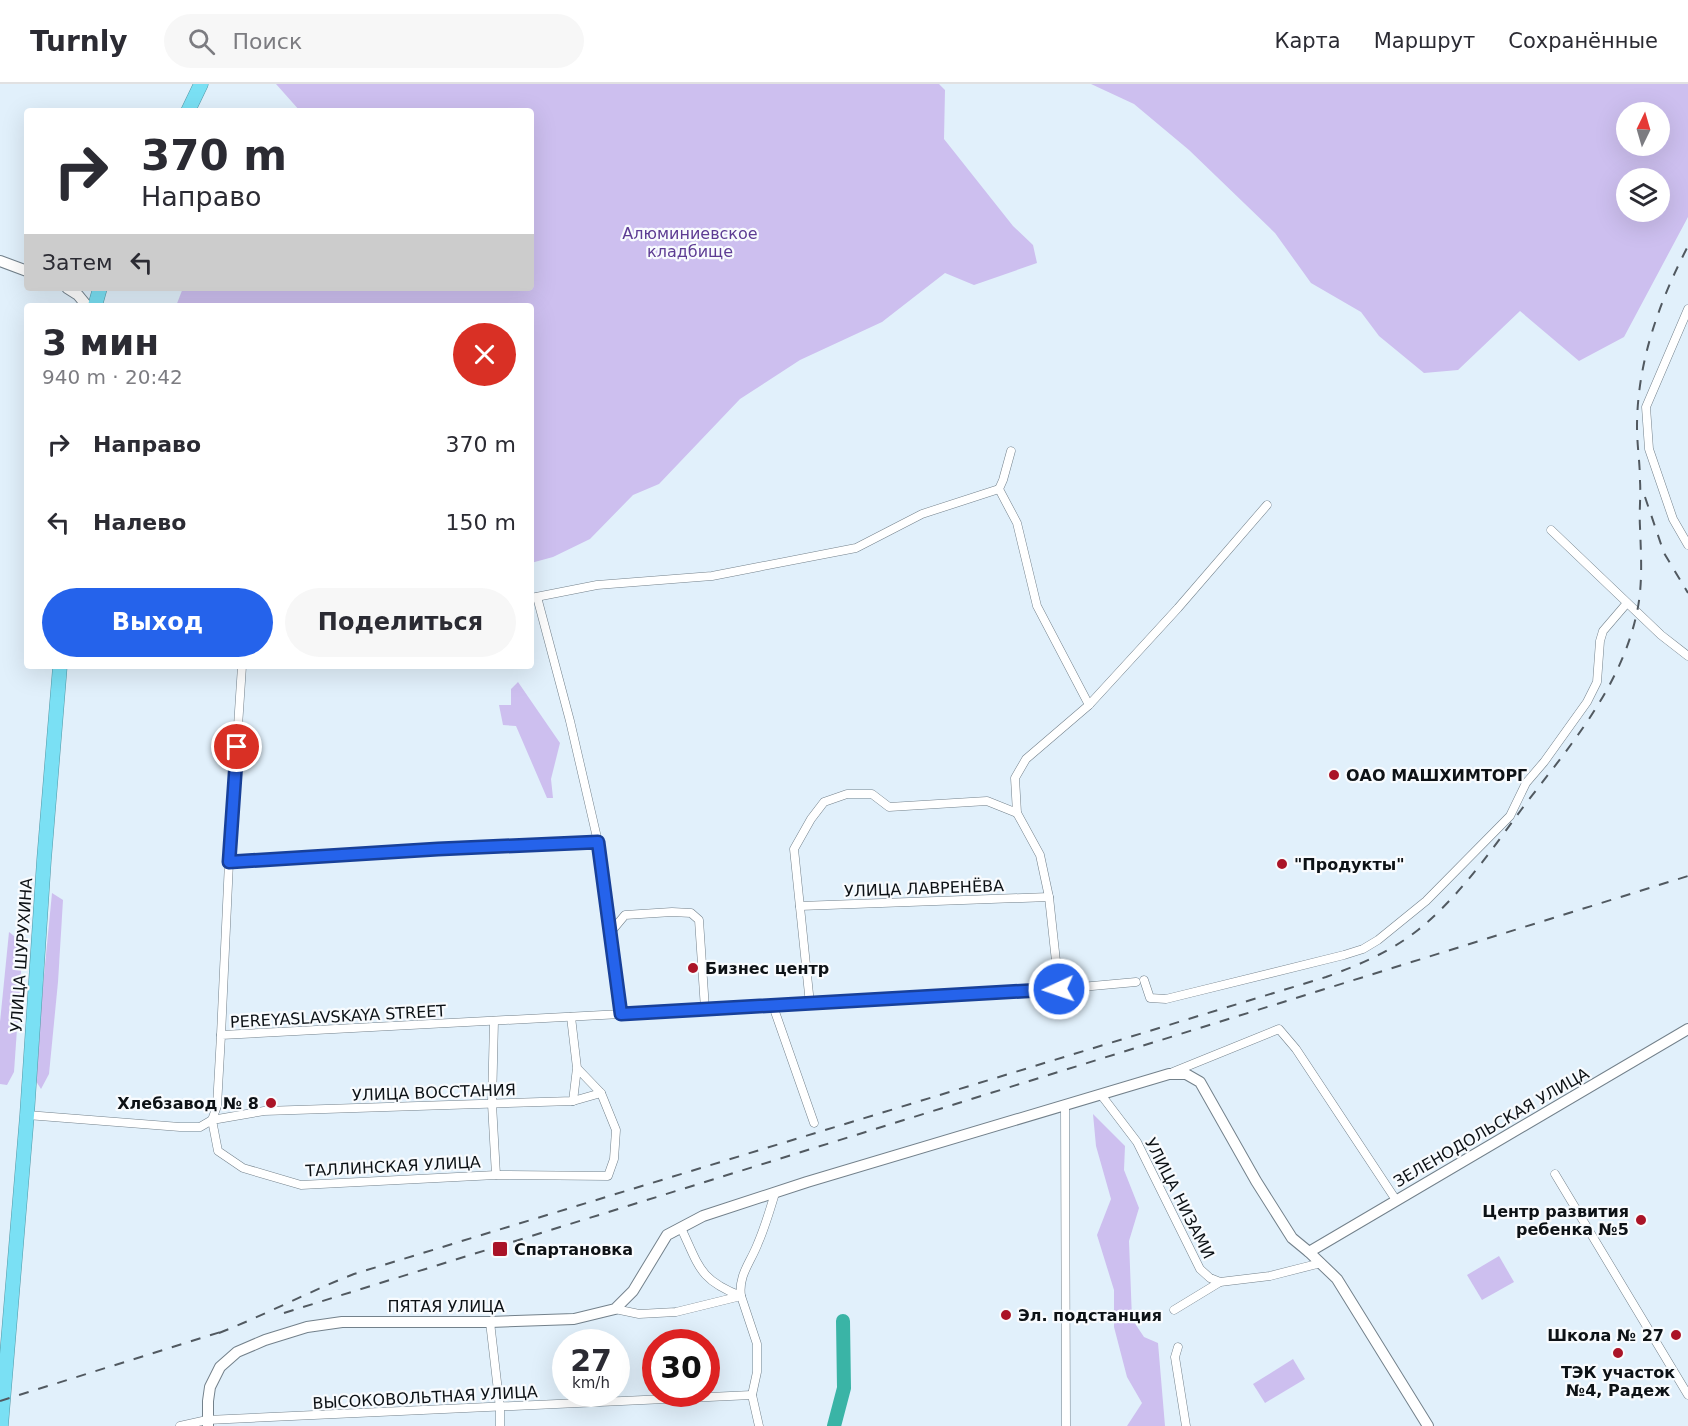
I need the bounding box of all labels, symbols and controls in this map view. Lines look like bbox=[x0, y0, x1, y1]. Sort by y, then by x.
search box bbox=[164, 14, 584, 68]
text: Turnly bbox=[30, 25, 128, 58]
icon: search bbox=[185, 25, 218, 58]
text: Поиск bbox=[233, 29, 302, 54]
text: Карта bbox=[1275, 29, 1341, 53]
text: Маршрут bbox=[1374, 29, 1475, 53]
text: Сохранённые bbox=[1508, 29, 1658, 53]
north arrow bbox=[1616, 102, 1670, 156]
map controls bbox=[1616, 102, 1670, 222]
text: 370 m bbox=[141, 131, 287, 180]
icon: right bbox=[42, 132, 120, 210]
button: layers bbox=[1616, 168, 1670, 222]
text: Направо bbox=[141, 181, 262, 212]
park label: Алюминиевское кладбище bbox=[622, 224, 758, 261]
icon: left bbox=[125, 246, 158, 279]
text: Затем bbox=[42, 250, 113, 275]
text: 3 мин bbox=[42, 322, 159, 363]
button: close bbox=[453, 323, 516, 386]
text: 940 m · 20:42 bbox=[42, 365, 183, 389]
icon: right bbox=[42, 428, 75, 461]
text: Направо bbox=[93, 432, 201, 457]
text: 370 m bbox=[446, 432, 516, 457]
icon: left bbox=[42, 506, 75, 539]
text: Налево bbox=[93, 510, 186, 535]
text: 150 m bbox=[446, 510, 516, 535]
button: Выход bbox=[42, 588, 273, 657]
button: Поделиться bbox=[285, 588, 516, 657]
pin bbox=[211, 721, 262, 772]
icon: arrive bbox=[220, 730, 253, 763]
place label: ОАО МАШХИМТОРГ bbox=[1346, 766, 1527, 785]
marker: ОАО МАШХИМТОРГ bbox=[1327, 768, 1341, 782]
place label: "Продукты" bbox=[1294, 855, 1404, 874]
marker: "Продукты" bbox=[1275, 857, 1289, 871]
street label: УЛИЦА ЛАВРЕНЁВА bbox=[844, 876, 1004, 901]
street label: УЛИЦА ШУРУХИНА bbox=[7, 877, 36, 1033]
position arrow bbox=[1027, 957, 1091, 1021]
place label: Бизнес центр bbox=[705, 959, 829, 978]
marker: Бизнес центр bbox=[686, 961, 700, 975]
street label: PEREYASLAVSKAYA STREET bbox=[229, 1001, 447, 1032]
street label: ЗЕЛЕНОДОЛЬСКАЯ УЛИЦА bbox=[1390, 1064, 1592, 1191]
street label: УЛИЦА ВОССТАНИЯ bbox=[352, 1080, 516, 1105]
place label: Хлебзавод № 8 bbox=[117, 1094, 259, 1113]
marker: Хлебзавод № 8 bbox=[264, 1096, 278, 1110]
street label: УЛИЦА НИЗАМИ bbox=[1141, 1135, 1218, 1262]
street label: ТАЛЛИНСКАЯ УЛИЦА bbox=[304, 1152, 481, 1181]
place label: Центр развития ребенка №5 bbox=[1482, 1202, 1629, 1239]
marker: Центр развития ребенка №5 bbox=[1634, 1213, 1648, 1227]
marker: Спартановка bbox=[491, 1240, 509, 1258]
place label: Спартановка bbox=[514, 1240, 633, 1259]
street label: ПЯТАЯ УЛИЦА bbox=[387, 1297, 505, 1316]
place label: Эл. подстанция bbox=[1018, 1306, 1162, 1325]
marker: Эл. подстанция bbox=[999, 1308, 1013, 1322]
place label: Школа № 27 bbox=[1547, 1326, 1664, 1345]
marker: Школа № 27 bbox=[1669, 1328, 1683, 1342]
speed limit sign: 30 bbox=[642, 1329, 720, 1407]
text: 27 bbox=[570, 1343, 612, 1378]
marker: ТЭК участок №4, Радеж bbox=[1611, 1346, 1625, 1360]
place label: ТЭК участок №4, Радеж bbox=[1561, 1363, 1675, 1400]
text: km/h bbox=[572, 1374, 610, 1392]
street label: ВЫСОКОВОЛЬТНАЯ УЛИЦА bbox=[312, 1382, 538, 1413]

